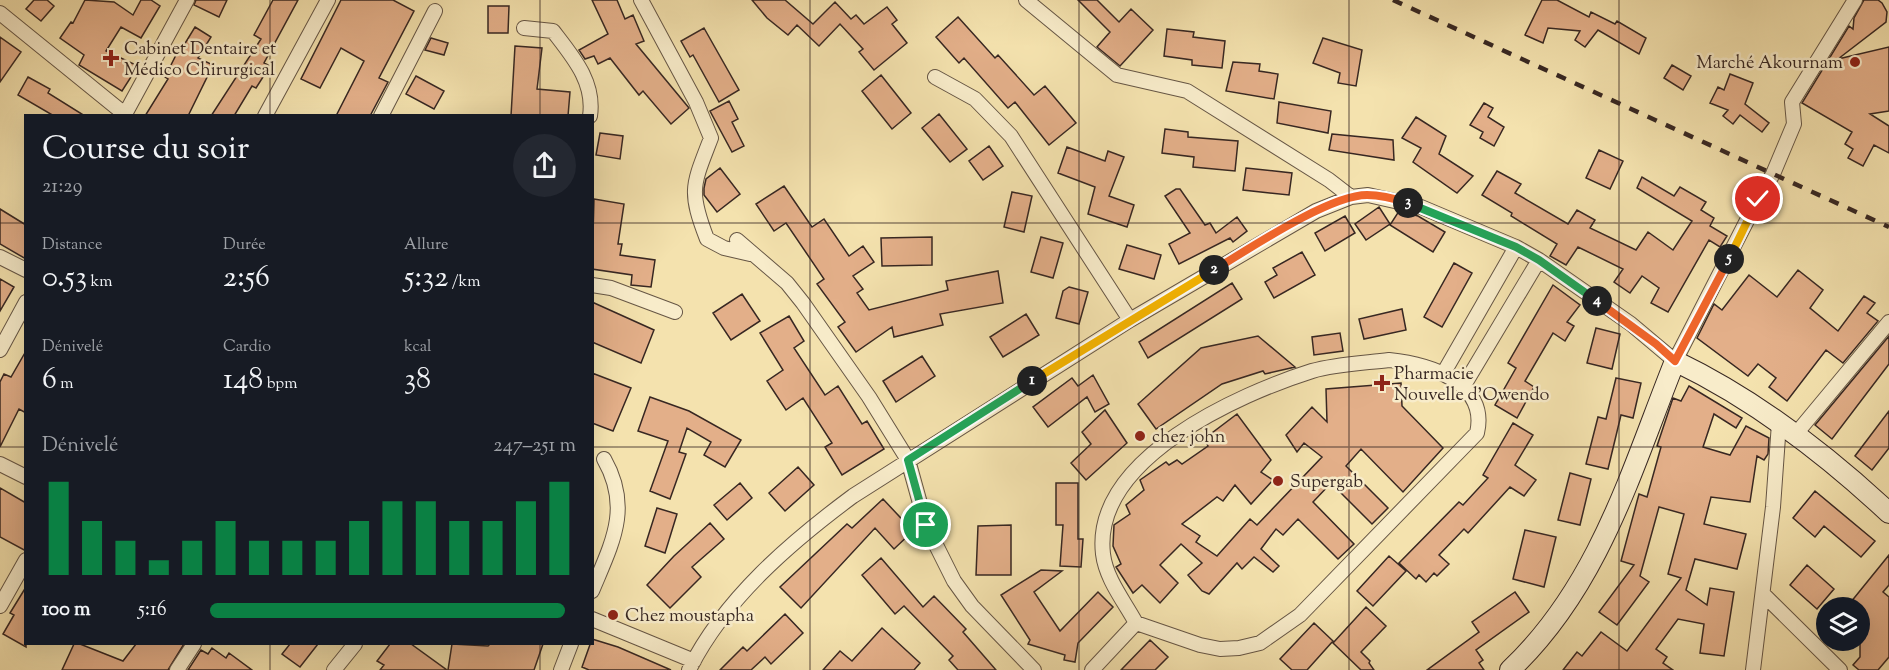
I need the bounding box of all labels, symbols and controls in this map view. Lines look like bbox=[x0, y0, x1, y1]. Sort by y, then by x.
place label: Cabinet Dentaire et Médico Chirurgical bbox=[124, 37, 276, 84]
marker: Cabinet Dentaire et Médico Chirurgical bbox=[102, 49, 120, 67]
place label: Marché Akournam bbox=[1696, 51, 1843, 77]
marker: Marché Akournam bbox=[1848, 55, 1862, 69]
text: Course du soir bbox=[42, 126, 249, 174]
button: share bbox=[513, 134, 576, 197]
text: 21:29 bbox=[42, 173, 82, 202]
pin bbox=[1732, 173, 1783, 224]
icon: check bbox=[1741, 182, 1774, 215]
pin: 3 bbox=[1393, 188, 1423, 218]
text: 3 bbox=[1405, 191, 1411, 214]
text: Distance bbox=[42, 234, 102, 257]
text: Durée bbox=[223, 234, 266, 257]
text: Allure bbox=[404, 234, 448, 257]
pin: 5 bbox=[1714, 244, 1744, 274]
text: 5 bbox=[1726, 247, 1732, 270]
pin: 2 bbox=[1199, 255, 1229, 285]
text: 0.53 bbox=[42, 257, 87, 300]
text: 2:56 bbox=[223, 257, 270, 300]
text: 5:32 bbox=[404, 257, 448, 300]
text: 2 bbox=[1210, 258, 1218, 281]
text: km bbox=[87, 271, 112, 294]
text: /km bbox=[448, 271, 481, 294]
pin: 4 bbox=[1582, 286, 1612, 316]
text: 4 bbox=[1593, 289, 1601, 312]
text: Dénivelé bbox=[42, 336, 103, 359]
text: Cardio bbox=[223, 336, 271, 359]
text: kcal bbox=[404, 336, 432, 359]
text: 6 bbox=[42, 359, 57, 402]
text: 148 bbox=[223, 359, 263, 402]
text: 38 bbox=[404, 359, 431, 402]
place label: Pharmacie Nouvelle d'Owendo bbox=[1394, 362, 1549, 409]
pin: 1 bbox=[1017, 366, 1047, 396]
text: 1 bbox=[1029, 369, 1035, 392]
text: m bbox=[57, 373, 74, 396]
text: bpm bbox=[263, 373, 297, 396]
marker: Pharmacie Nouvelle d'Owendo bbox=[1375, 376, 1389, 390]
place label: chez john bbox=[1152, 425, 1226, 451]
marker: chez john bbox=[1133, 429, 1147, 443]
text: Dénivelé bbox=[42, 432, 118, 461]
text: 247–251 m bbox=[493, 432, 576, 461]
place label: Supergab bbox=[1290, 470, 1363, 496]
marker: Supergab bbox=[1271, 474, 1285, 488]
pin bbox=[900, 499, 951, 550]
icon: arrive bbox=[909, 508, 942, 541]
text: 100 m bbox=[42, 596, 91, 625]
text: 5:16 bbox=[138, 596, 167, 625]
map controls bbox=[1816, 597, 1870, 651]
button: layers bbox=[1816, 597, 1870, 651]
place label: Chez moustapha bbox=[625, 604, 754, 630]
marker: Chez moustapha bbox=[606, 608, 620, 622]

